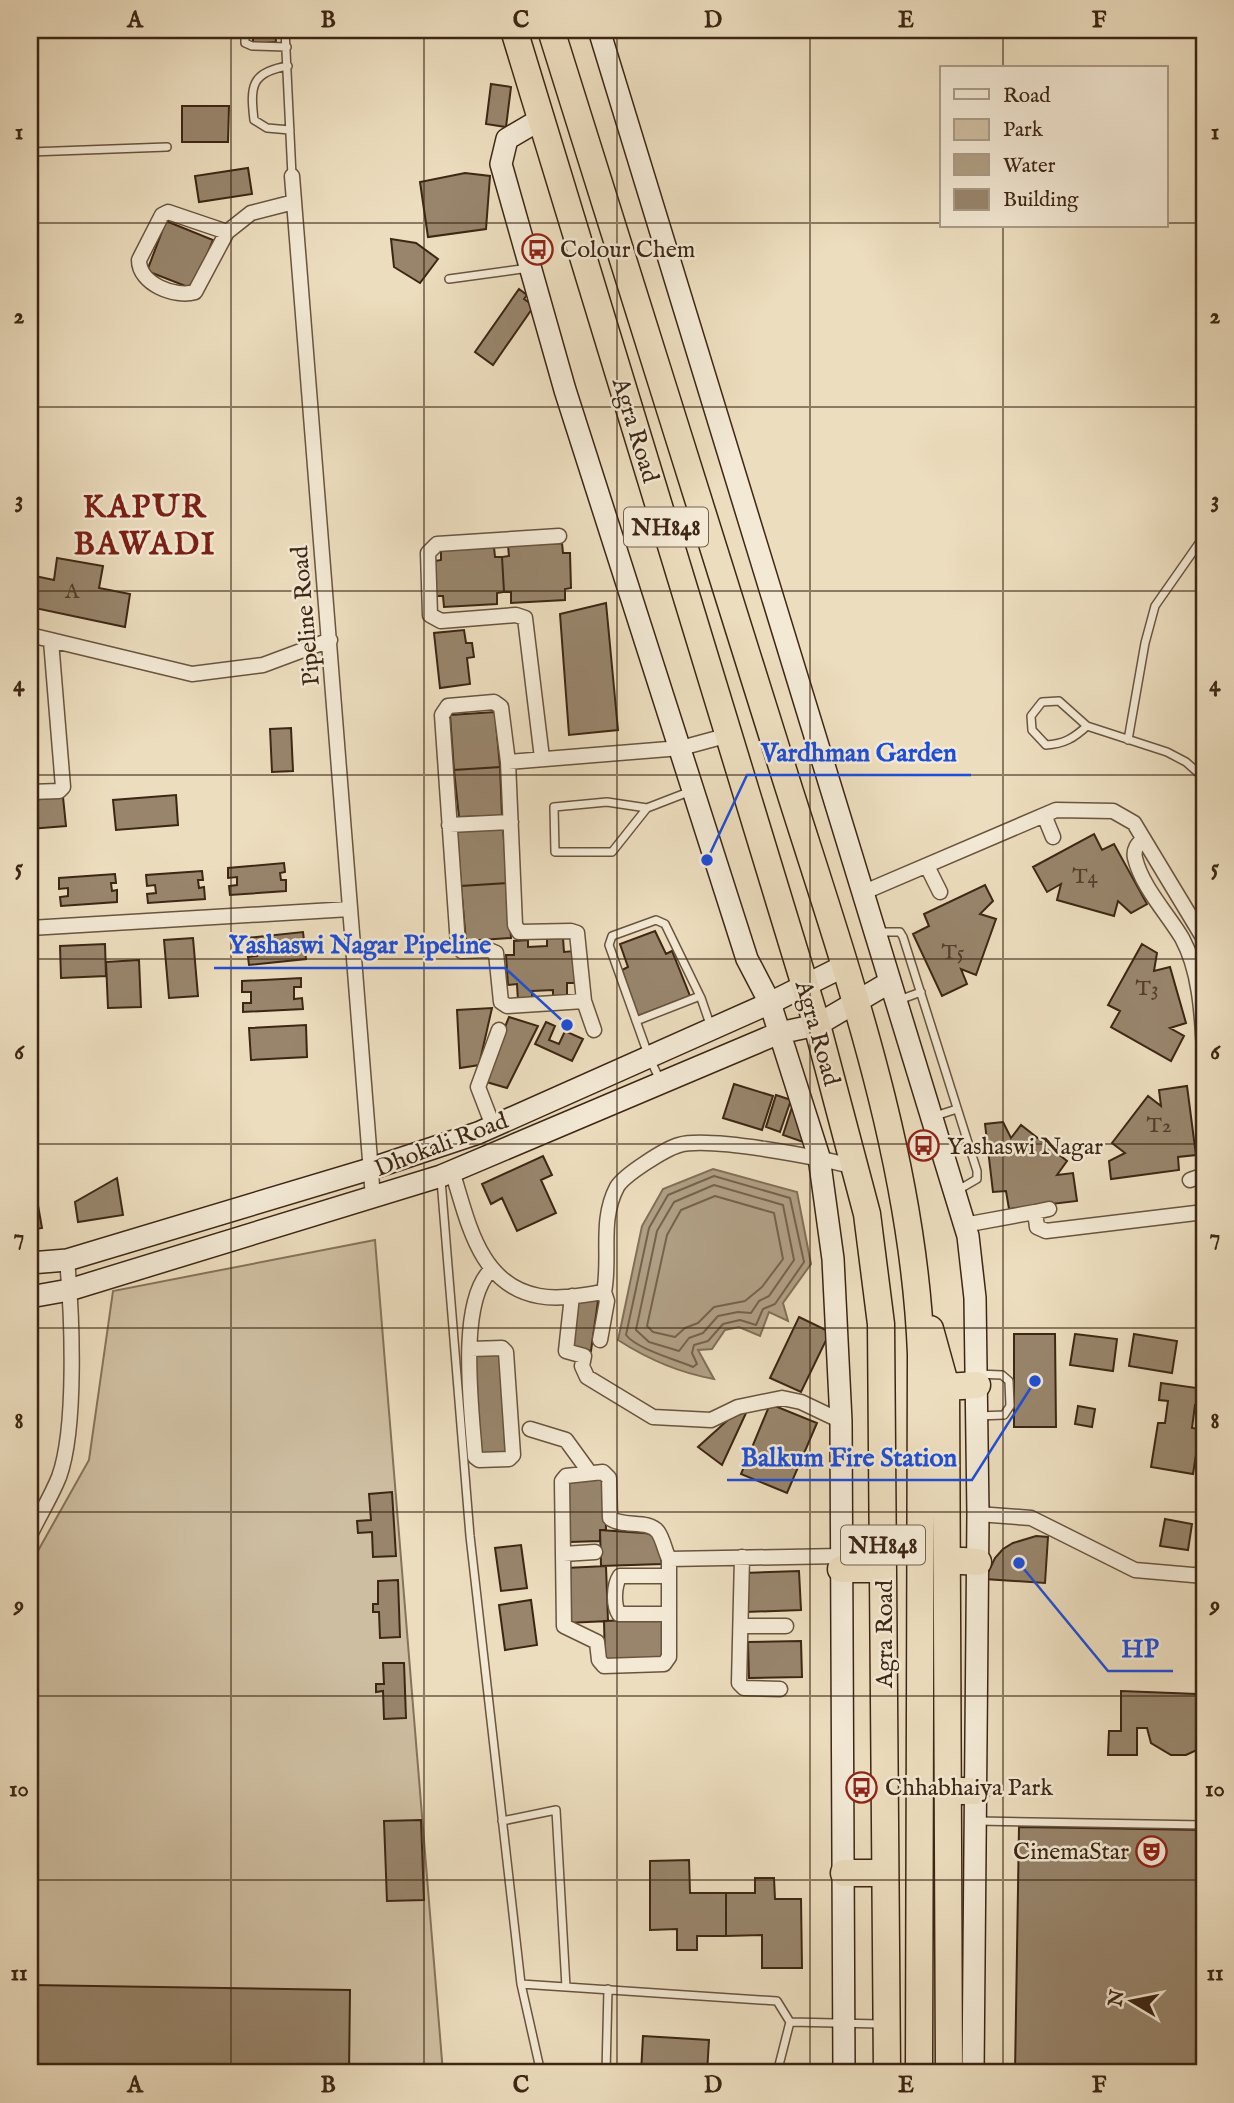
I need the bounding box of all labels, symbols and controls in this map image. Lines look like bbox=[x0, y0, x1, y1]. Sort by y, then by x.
text: A bbox=[126, 6, 144, 35]
text: B bbox=[320, 6, 336, 35]
text: C bbox=[513, 6, 530, 35]
text: D bbox=[704, 6, 722, 35]
text: E bbox=[898, 6, 914, 35]
text: F bbox=[1092, 6, 1107, 35]
legend bbox=[940, 66, 1168, 228]
text: Road bbox=[1003, 83, 1051, 110]
text: Park bbox=[1003, 117, 1044, 144]
text: 1 bbox=[15, 118, 23, 147]
text: 1 bbox=[1211, 118, 1219, 147]
text: Water bbox=[1003, 153, 1056, 180]
text: Building bbox=[1003, 187, 1079, 214]
bus stop icon: Colour Chem bbox=[520, 232, 554, 266]
place label: Colour Chem bbox=[560, 235, 695, 266]
text: 2 bbox=[14, 302, 25, 331]
text: 2 bbox=[1210, 302, 1221, 331]
street label: Agra Road bbox=[604, 373, 665, 487]
text: 3 bbox=[15, 486, 23, 515]
text: 3 bbox=[1211, 486, 1219, 515]
district label: KAPUR BAWADI bbox=[73, 488, 217, 566]
road number: NH848 bbox=[624, 508, 708, 547]
street label: Pipeline Road bbox=[285, 544, 328, 687]
house number: A bbox=[64, 579, 80, 606]
text: 4 bbox=[13, 670, 25, 699]
text: 4 bbox=[1209, 670, 1221, 699]
callout: Vardhman Garden bbox=[747, 728, 971, 775]
text: Vardhman Garden bbox=[760, 737, 957, 770]
text: 5 bbox=[15, 854, 24, 883]
text: 5 bbox=[1211, 854, 1220, 883]
house number: T4 bbox=[1072, 864, 1098, 891]
callout: Yashaswi Nagar Pipeline bbox=[214, 921, 505, 968]
text: Yashaswi Nagar Pipeline bbox=[229, 929, 491, 962]
house number: T5 bbox=[942, 940, 965, 967]
street label: Agra Road bbox=[787, 976, 846, 1090]
house number: T3 bbox=[1135, 976, 1159, 1003]
text: 6 bbox=[14, 1038, 25, 1067]
text: 6 bbox=[1210, 1038, 1221, 1067]
street label: Dhokali Road bbox=[370, 1106, 513, 1185]
house number: T2 bbox=[1146, 1113, 1172, 1140]
bus stop icon: Yashaswi Nagar bbox=[907, 1129, 941, 1163]
place label: Yashaswi Nagar bbox=[947, 1132, 1103, 1163]
text: 7 bbox=[14, 1223, 24, 1252]
text: 7 bbox=[1210, 1223, 1220, 1252]
text: 8 bbox=[14, 1407, 24, 1436]
text: 8 bbox=[1210, 1407, 1220, 1436]
callout: Balkum Fire Station bbox=[727, 1433, 972, 1480]
text: Balkum Fire Station bbox=[741, 1442, 957, 1475]
road number: NH848 bbox=[841, 1526, 925, 1564]
street label: Agra Road bbox=[870, 1580, 901, 1689]
text: 9 bbox=[13, 1591, 24, 1620]
text: 9 bbox=[1209, 1591, 1220, 1620]
callout: HP bbox=[1108, 1624, 1173, 1671]
text: HP bbox=[1121, 1633, 1159, 1666]
bus stop icon: Chhabhaiya Park bbox=[845, 1770, 879, 1804]
place label: Chhabhaiya Park bbox=[885, 1773, 1053, 1804]
text: 10 bbox=[9, 1775, 29, 1804]
text: 10 bbox=[1205, 1775, 1225, 1804]
theatre icon: CinemaStar bbox=[1135, 1834, 1169, 1868]
place label: CinemaStar bbox=[1013, 1837, 1129, 1868]
text: 11 bbox=[10, 1959, 28, 1988]
text: 11 bbox=[1206, 1959, 1224, 1988]
north arrow bbox=[1098, 1966, 1168, 2036]
text: N bbox=[1104, 1988, 1131, 2010]
text: A bbox=[126, 2071, 144, 2100]
text: B bbox=[320, 2071, 336, 2100]
text: C bbox=[513, 2071, 530, 2100]
text: D bbox=[704, 2071, 722, 2100]
text: E bbox=[898, 2071, 914, 2100]
text: F bbox=[1092, 2071, 1107, 2100]

